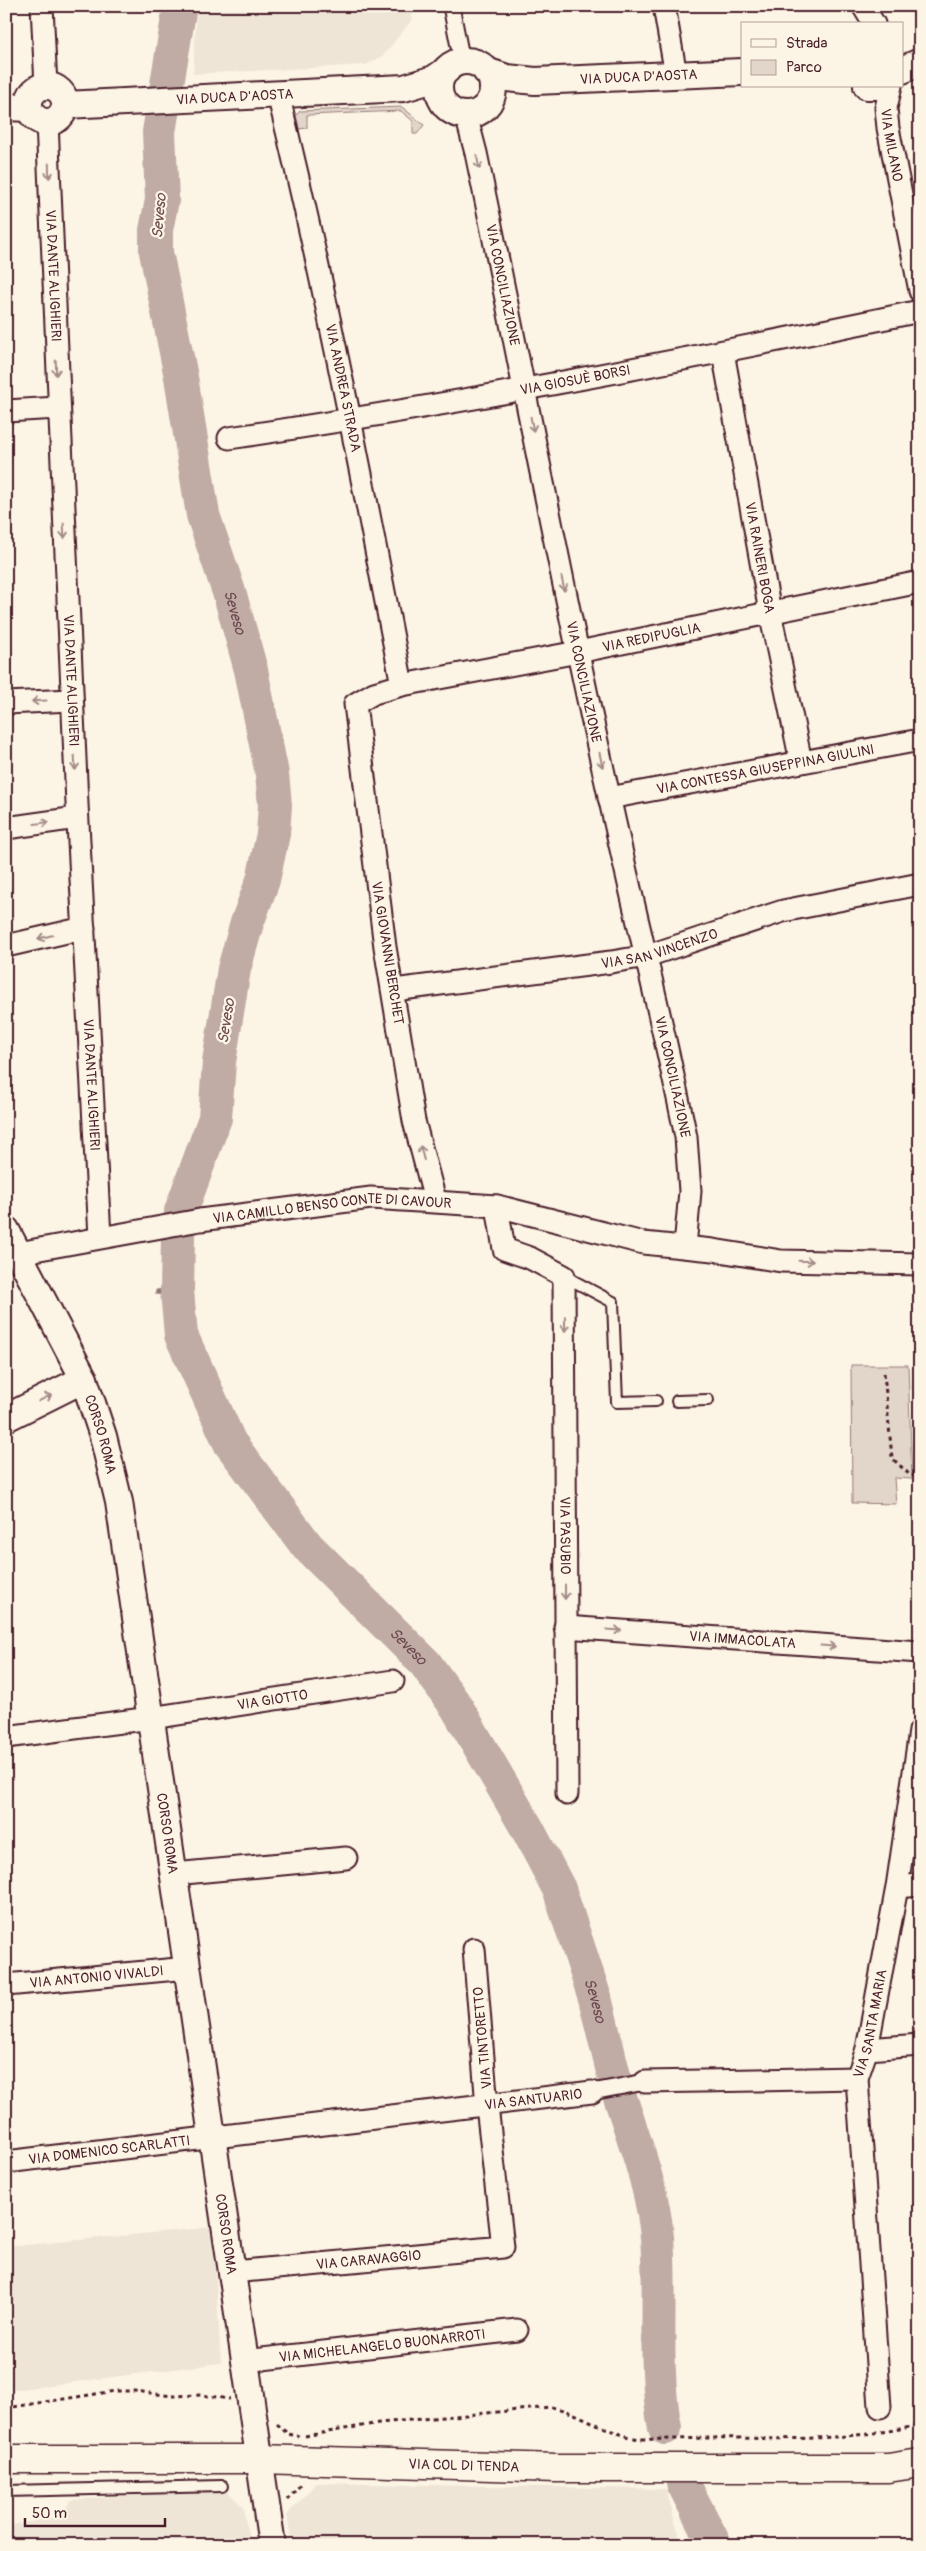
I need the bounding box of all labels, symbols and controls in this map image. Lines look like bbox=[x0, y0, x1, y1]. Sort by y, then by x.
legend bbox=[741, 22, 904, 88]
text: Strada bbox=[786, 34, 827, 53]
text: Parco bbox=[786, 58, 822, 77]
street label: VIA DUCA D'AOSTA bbox=[580, 66, 698, 88]
street label: VIA DUCA D'AOSTA bbox=[176, 86, 294, 108]
street label: VIA MILANO bbox=[877, 108, 906, 183]
one-way arrow bbox=[474, 154, 483, 170]
one-way arrow bbox=[44, 163, 53, 179]
water label: Seveso bbox=[148, 192, 171, 239]
street label: VIA DANTE ALIGHIERI bbox=[42, 210, 65, 342]
street label: VIA CONCILIAZIONE bbox=[482, 223, 523, 347]
street label: VIA ANDREA STRADA bbox=[322, 322, 364, 453]
one-way arrow bbox=[52, 360, 61, 376]
street label: VIA GIOSUÈ BORSI bbox=[519, 362, 632, 399]
one-way arrow bbox=[528, 416, 538, 432]
street label: VIA RAINERI BOGA bbox=[741, 501, 778, 615]
one-way arrow bbox=[59, 522, 68, 538]
one-way arrow bbox=[559, 575, 569, 591]
water label: Seveso bbox=[219, 588, 250, 638]
street label: VIA DANTE ALIGHIERI bbox=[60, 614, 82, 747]
street label: VIA REDIPUGLIA bbox=[601, 619, 702, 656]
street label: VIA CONCILIAZIONE bbox=[562, 620, 605, 744]
one-way arrow bbox=[31, 697, 47, 706]
street label: VIA CONTESSA GIUSEPPINA GIULINI bbox=[655, 741, 876, 798]
one-way arrow bbox=[597, 751, 606, 767]
one-way arrow bbox=[70, 755, 79, 771]
one-way arrow bbox=[33, 818, 49, 828]
street label: VIA GIOVANNI BERCHET bbox=[368, 880, 407, 1026]
street label: VIA SAN VINCENZO bbox=[600, 925, 720, 972]
one-way arrow bbox=[37, 933, 53, 942]
water label: Seveso bbox=[214, 996, 240, 1045]
street label: VIA CONCILIAZIONE bbox=[651, 1015, 694, 1139]
street label: VIA DANTE ALIGHIERI bbox=[79, 1019, 103, 1151]
one-way arrow bbox=[417, 1145, 427, 1161]
street label: VIA CAMILLO BENSO CONTE DI CAVOUR bbox=[212, 1190, 452, 1227]
one-way arrow bbox=[798, 1257, 814, 1266]
one-way arrow bbox=[560, 1316, 570, 1332]
one-way arrow bbox=[37, 1393, 52, 1402]
street label: CORSO ROMA bbox=[81, 1393, 120, 1475]
street label: VIA PASUBIO bbox=[556, 1496, 574, 1575]
one-way arrow bbox=[560, 1584, 570, 1600]
water label: Seveso bbox=[385, 1624, 431, 1670]
one-way arrow bbox=[605, 1626, 621, 1635]
street label: VIA IMMACOLATA bbox=[689, 1628, 796, 1652]
one-way arrow bbox=[820, 1641, 836, 1650]
street label: VIA GIOTTO bbox=[236, 1686, 309, 1714]
street label: CORSO ROMA bbox=[153, 1792, 181, 1875]
street label: VIA ANTONIO VIVALDI bbox=[29, 1962, 164, 1992]
street label: VIA SANTA MARIA bbox=[850, 1968, 891, 2080]
water label: Seveso bbox=[579, 1976, 610, 2026]
street label: VIA TINTORETTO bbox=[470, 1986, 495, 2090]
street label: VIA SANTUARIO bbox=[483, 2085, 583, 2114]
street label: VIA DOMENICO SCARLATTI bbox=[28, 2132, 191, 2168]
street label: CORSO ROMA bbox=[212, 2193, 240, 2276]
street label: VIA CARAVAGGIO bbox=[315, 2247, 422, 2273]
street label: VIA MICHELANGELO BUONARROTI bbox=[278, 2326, 486, 2366]
street label: VIA COL DI TENDA bbox=[408, 2456, 520, 2476]
scale bar bbox=[25, 2496, 165, 2528]
text: 50 m bbox=[32, 2504, 67, 2523]

